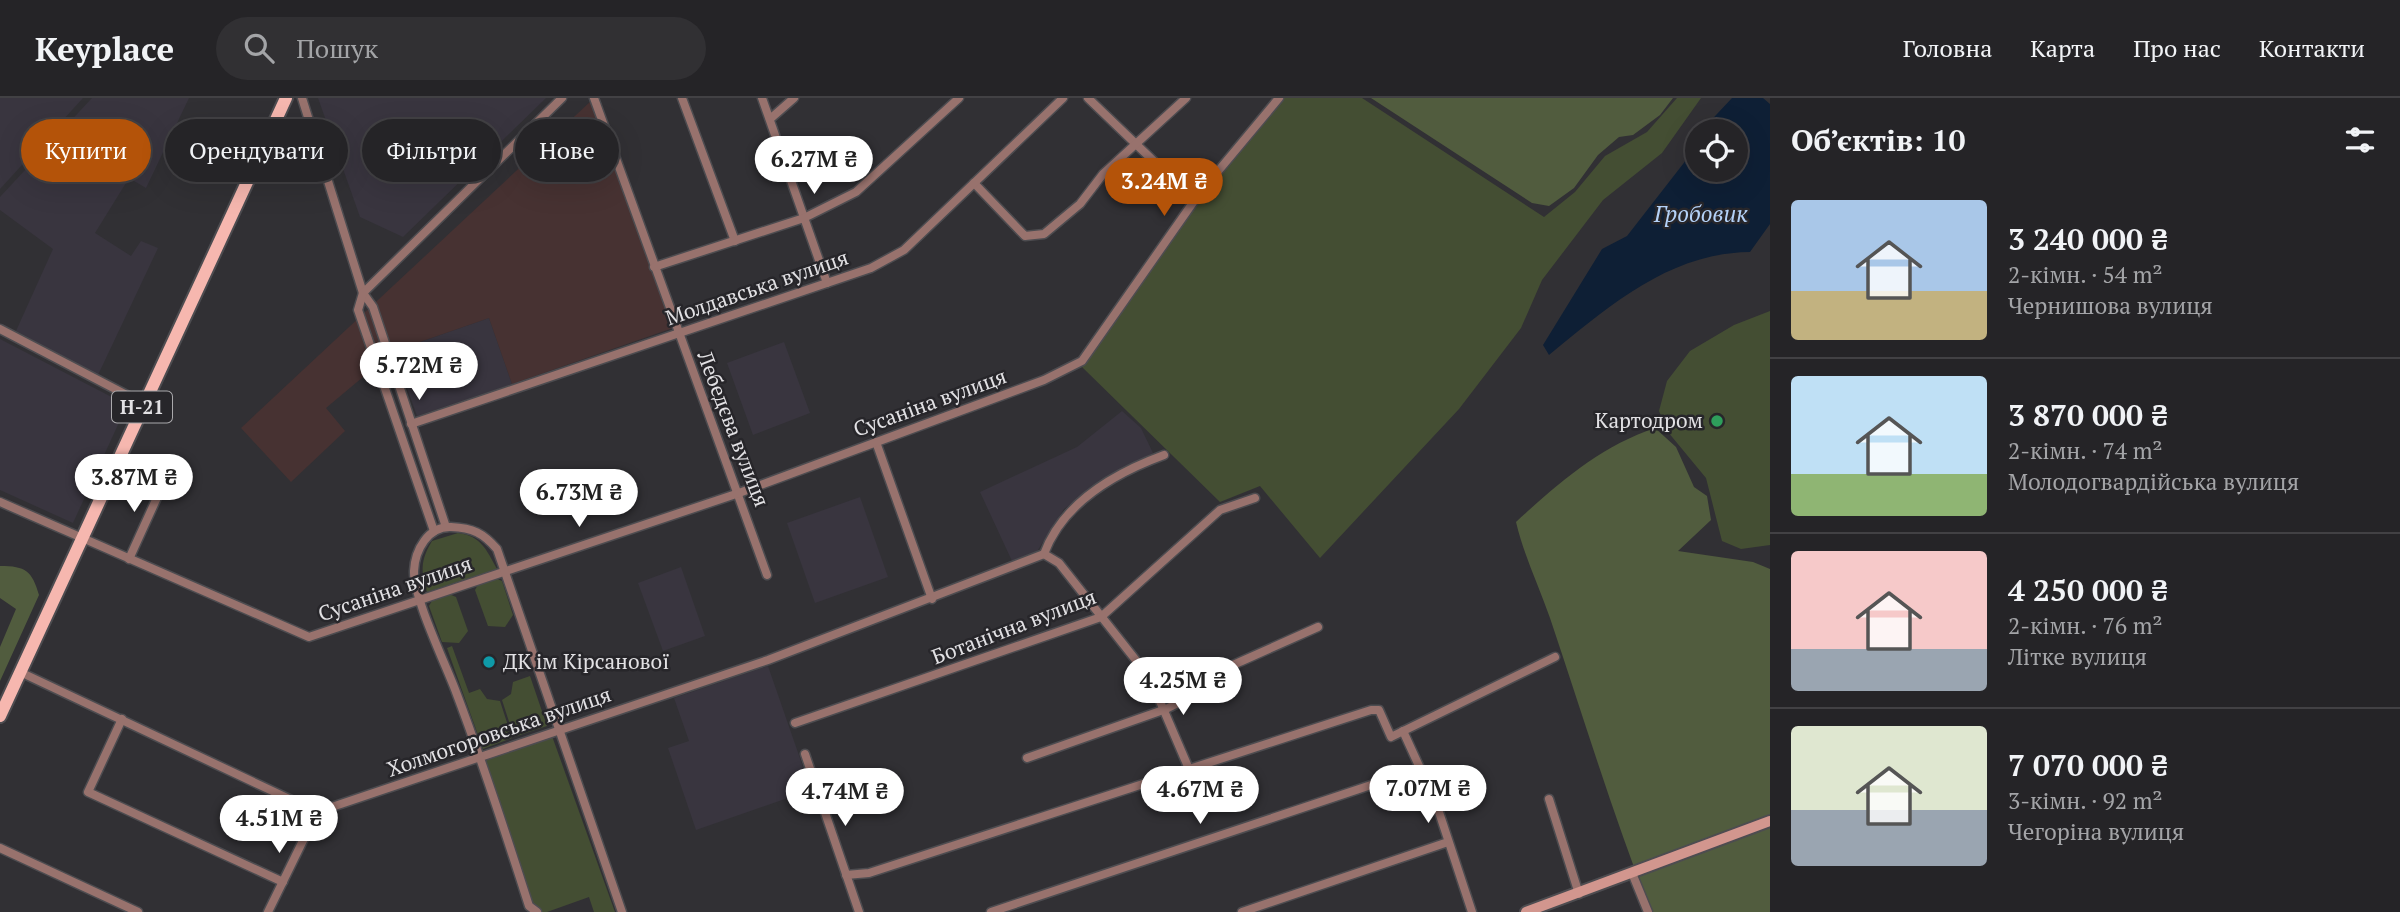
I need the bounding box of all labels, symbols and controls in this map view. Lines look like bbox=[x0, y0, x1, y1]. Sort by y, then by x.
search box bbox=[216, 17, 706, 80]
text: Keyplace bbox=[35, 27, 174, 70]
icon: search bbox=[240, 29, 278, 67]
text: Пошук bbox=[296, 31, 378, 65]
text: Головна bbox=[1903, 32, 1992, 64]
text: Карта bbox=[2030, 32, 2095, 64]
text: Про нас bbox=[2133, 32, 2221, 64]
text: Контакти bbox=[2259, 32, 2365, 64]
chip: Купити bbox=[21, 119, 151, 182]
chip: Орендувати bbox=[165, 119, 348, 182]
chip: Фільтри bbox=[362, 119, 501, 182]
chip: Нове bbox=[515, 119, 619, 182]
map controls bbox=[1685, 119, 1748, 182]
button: locate bbox=[1685, 119, 1748, 182]
text: Об’єктів: 10 bbox=[1791, 120, 1965, 160]
icon: filters bbox=[2341, 121, 2379, 159]
pin: 6.27M ₴ bbox=[749, 136, 879, 196]
text: 6.27M ₴ bbox=[771, 143, 857, 174]
pin: 3.24M ₴ bbox=[1099, 158, 1229, 218]
text: 3.24M ₴ bbox=[1121, 165, 1207, 196]
water label: Гробовик bbox=[1653, 198, 1748, 229]
text: 3 240 000 ₴ bbox=[2008, 219, 2168, 259]
icon: home bbox=[1847, 228, 1931, 312]
street label: Молдавська вулиця bbox=[662, 243, 852, 331]
text: 2-кімн. · 54 m² bbox=[2008, 259, 2162, 290]
text: Чернишова вулиця bbox=[2008, 290, 2213, 321]
pin: 5.72M ₴ bbox=[354, 342, 484, 402]
street label: Лебедєва вулиця bbox=[691, 346, 776, 510]
text: 5.72M ₴ bbox=[376, 349, 462, 380]
street label: Сусаніна вулиця bbox=[849, 361, 1010, 443]
road number: Н-21 bbox=[112, 392, 172, 422]
text: 3 870 000 ₴ bbox=[2008, 395, 2168, 435]
icon: home bbox=[1847, 404, 1931, 488]
place label: Картодром bbox=[1595, 406, 1703, 434]
marker: Картодром bbox=[1709, 413, 1725, 429]
text: 2-кімн. · 74 m² bbox=[2008, 435, 2162, 466]
pin: 3.87M ₴ bbox=[69, 454, 199, 514]
text: 3.87M ₴ bbox=[91, 461, 177, 492]
text: Молодогвардійська вулиця bbox=[2008, 466, 2299, 497]
pin: 6.73M ₴ bbox=[514, 470, 644, 529]
text: 6.73M ₴ bbox=[536, 476, 622, 507]
street label: Сусаніна вулиця bbox=[314, 549, 475, 627]
text: 4 250 000 ₴ bbox=[2008, 570, 2168, 610]
icon: home bbox=[1847, 579, 1931, 663]
street label: Ботанічна вулиця bbox=[927, 582, 1100, 670]
text: 2-кімн. · 76 m² bbox=[2008, 610, 2162, 641]
text: Літке вулиця bbox=[2008, 641, 2147, 672]
place label: ДК ім Кірсанової bbox=[503, 647, 670, 675]
marker: ДК ім Кірсанової bbox=[481, 654, 497, 670]
pin: 4.25M ₴ bbox=[1118, 658, 1248, 717]
text: 4.25M ₴ bbox=[1140, 664, 1226, 695]
street label: Холмогоровська вулиця bbox=[383, 680, 614, 783]
text: 7 070 000 ₴ bbox=[2008, 745, 2168, 785]
icon: home bbox=[1847, 754, 1931, 838]
pin: 4.67M ₴ bbox=[1135, 766, 1265, 826]
pin: 7.07M ₴ bbox=[1363, 766, 1493, 825]
pin: 4.74M ₴ bbox=[780, 768, 910, 828]
text: 7.07M ₴ bbox=[1385, 772, 1471, 803]
text: 4.67M ₴ bbox=[1157, 773, 1243, 804]
text: 4.74M ₴ bbox=[802, 775, 888, 806]
text: 3-кімн. · 92 m² bbox=[2008, 785, 2162, 816]
pin: 4.51M ₴ bbox=[214, 796, 344, 855]
text: 4.51M ₴ bbox=[236, 802, 322, 833]
text: Чегоріна вулиця bbox=[2008, 816, 2184, 847]

